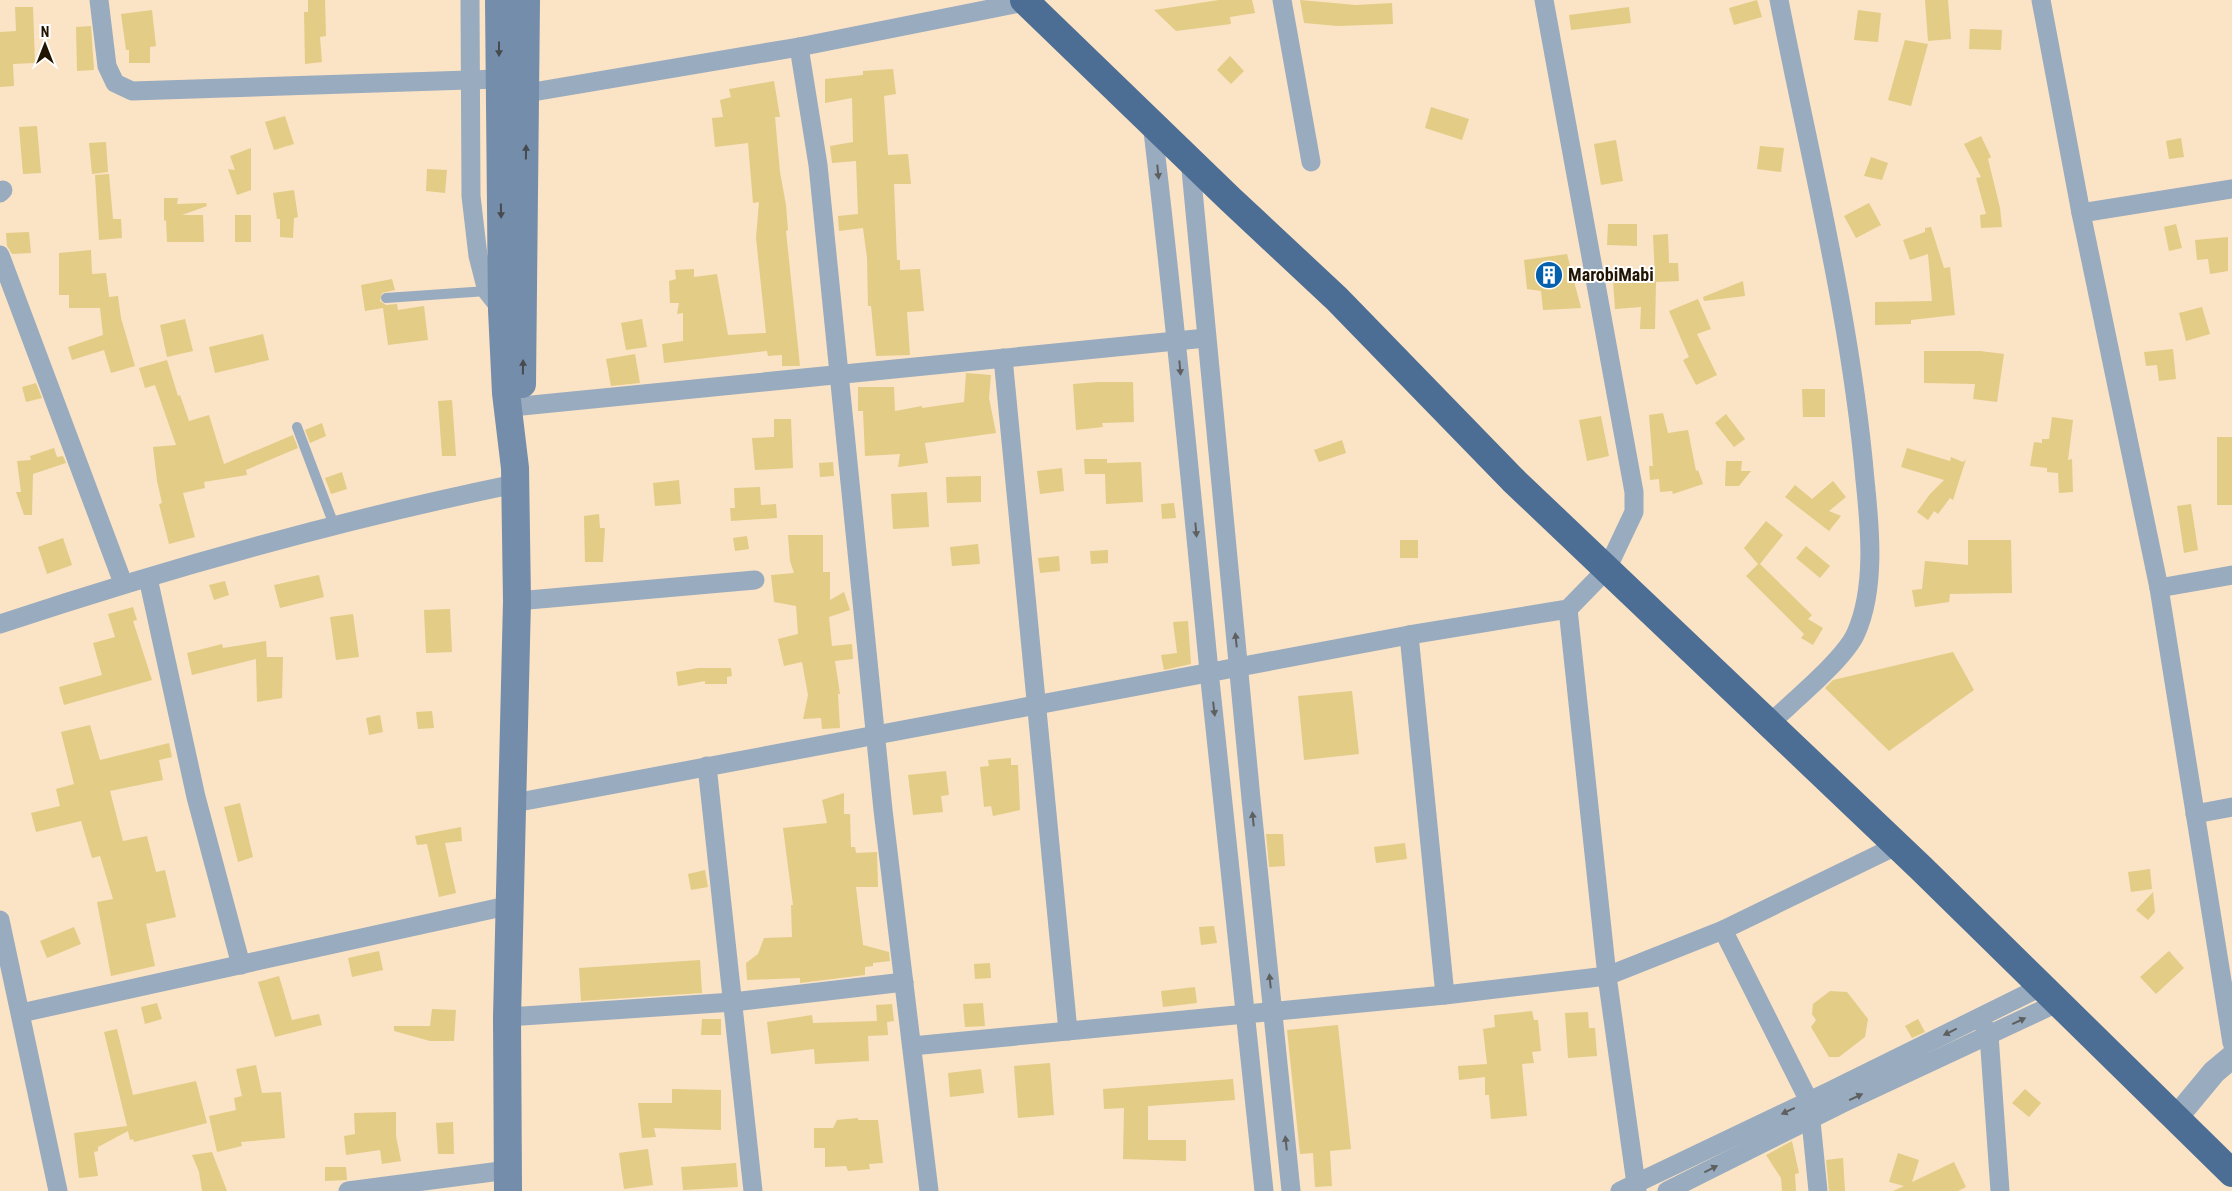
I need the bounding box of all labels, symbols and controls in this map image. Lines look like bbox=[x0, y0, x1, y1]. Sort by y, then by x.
north arrow bbox=[20, 20, 70, 70]
text: N bbox=[41, 24, 49, 40]
one-way arrow bbox=[495, 41, 503, 57]
one-way arrow bbox=[522, 144, 530, 160]
one-way arrow bbox=[1154, 164, 1162, 180]
one-way arrow bbox=[497, 203, 505, 219]
building icon: MarobiMabi bbox=[1534, 260, 1564, 290]
place label: MarobiMabi bbox=[1568, 264, 1654, 285]
one-way arrow bbox=[519, 359, 527, 375]
one-way arrow bbox=[1176, 360, 1184, 376]
one-way arrow bbox=[1192, 522, 1200, 538]
one-way arrow bbox=[1232, 632, 1240, 648]
one-way arrow bbox=[1210, 701, 1218, 717]
one-way arrow bbox=[1249, 811, 1257, 827]
one-way arrow bbox=[1266, 973, 1274, 989]
one-way arrow bbox=[2012, 1016, 2026, 1024]
one-way arrow bbox=[1943, 1029, 1957, 1037]
one-way arrow bbox=[1849, 1093, 1863, 1101]
one-way arrow bbox=[1781, 1107, 1796, 1116]
one-way arrow bbox=[1282, 1134, 1290, 1150]
one-way arrow bbox=[1703, 1165, 1718, 1173]

